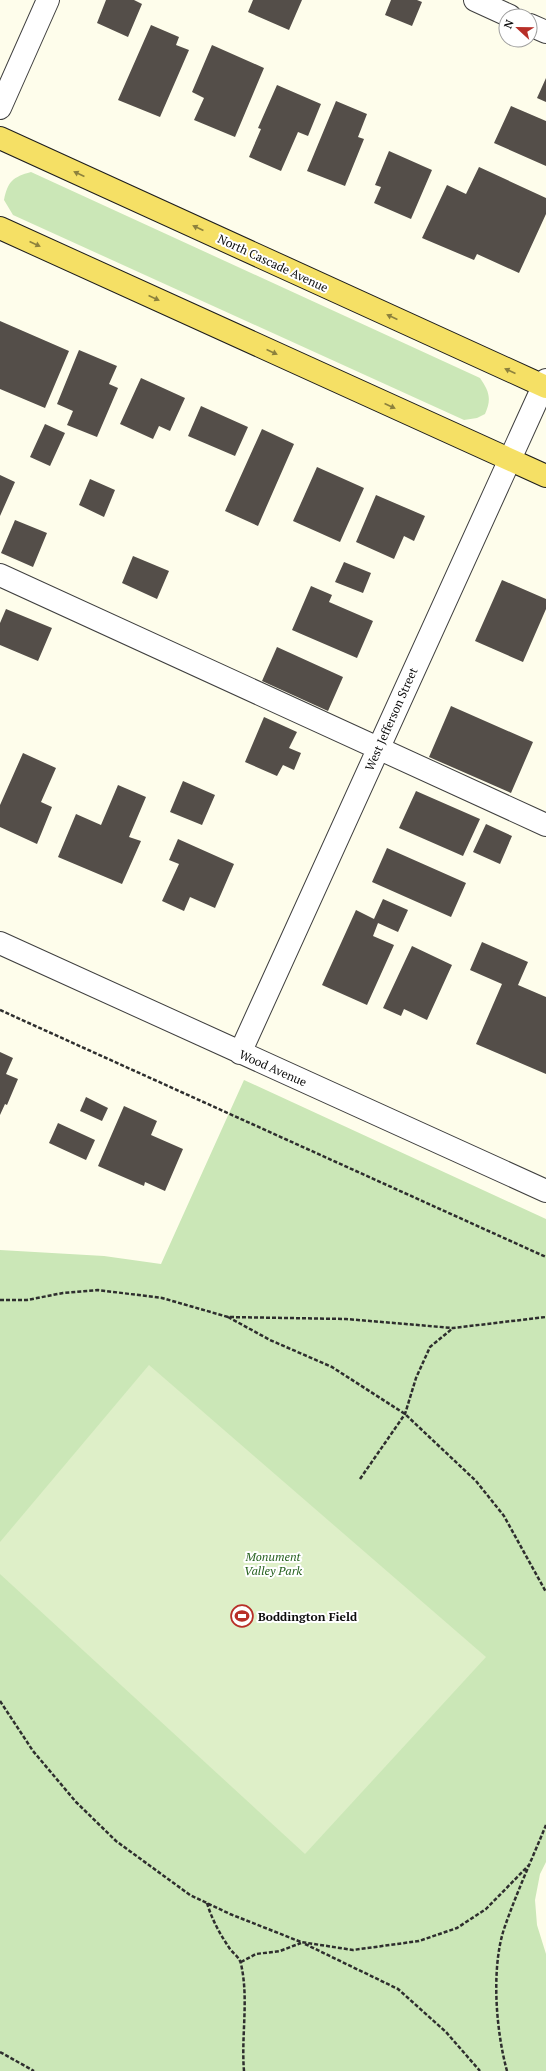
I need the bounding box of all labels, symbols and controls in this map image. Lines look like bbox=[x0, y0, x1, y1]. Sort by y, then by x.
north arrow bbox=[498, 8, 538, 48]
text: N bbox=[501, 17, 517, 31]
one-way arrow bbox=[74, 171, 85, 177]
one-way arrow bbox=[192, 225, 203, 231]
street label: North Cascade Avenue bbox=[216, 231, 330, 295]
one-way arrow bbox=[30, 241, 41, 247]
one-way arrow bbox=[148, 295, 159, 301]
one-way arrow bbox=[387, 314, 398, 320]
one-way arrow bbox=[266, 349, 278, 355]
one-way arrow bbox=[505, 368, 516, 374]
one-way arrow bbox=[385, 403, 396, 409]
street label: West Jefferson Street bbox=[361, 664, 421, 773]
street label: Wood Avenue bbox=[237, 1046, 309, 1090]
park label: Monument Valley Park bbox=[244, 1549, 302, 1578]
sports icon: Boddington Field bbox=[229, 1603, 255, 1629]
place label: Boddington Field bbox=[258, 1609, 358, 1624]

